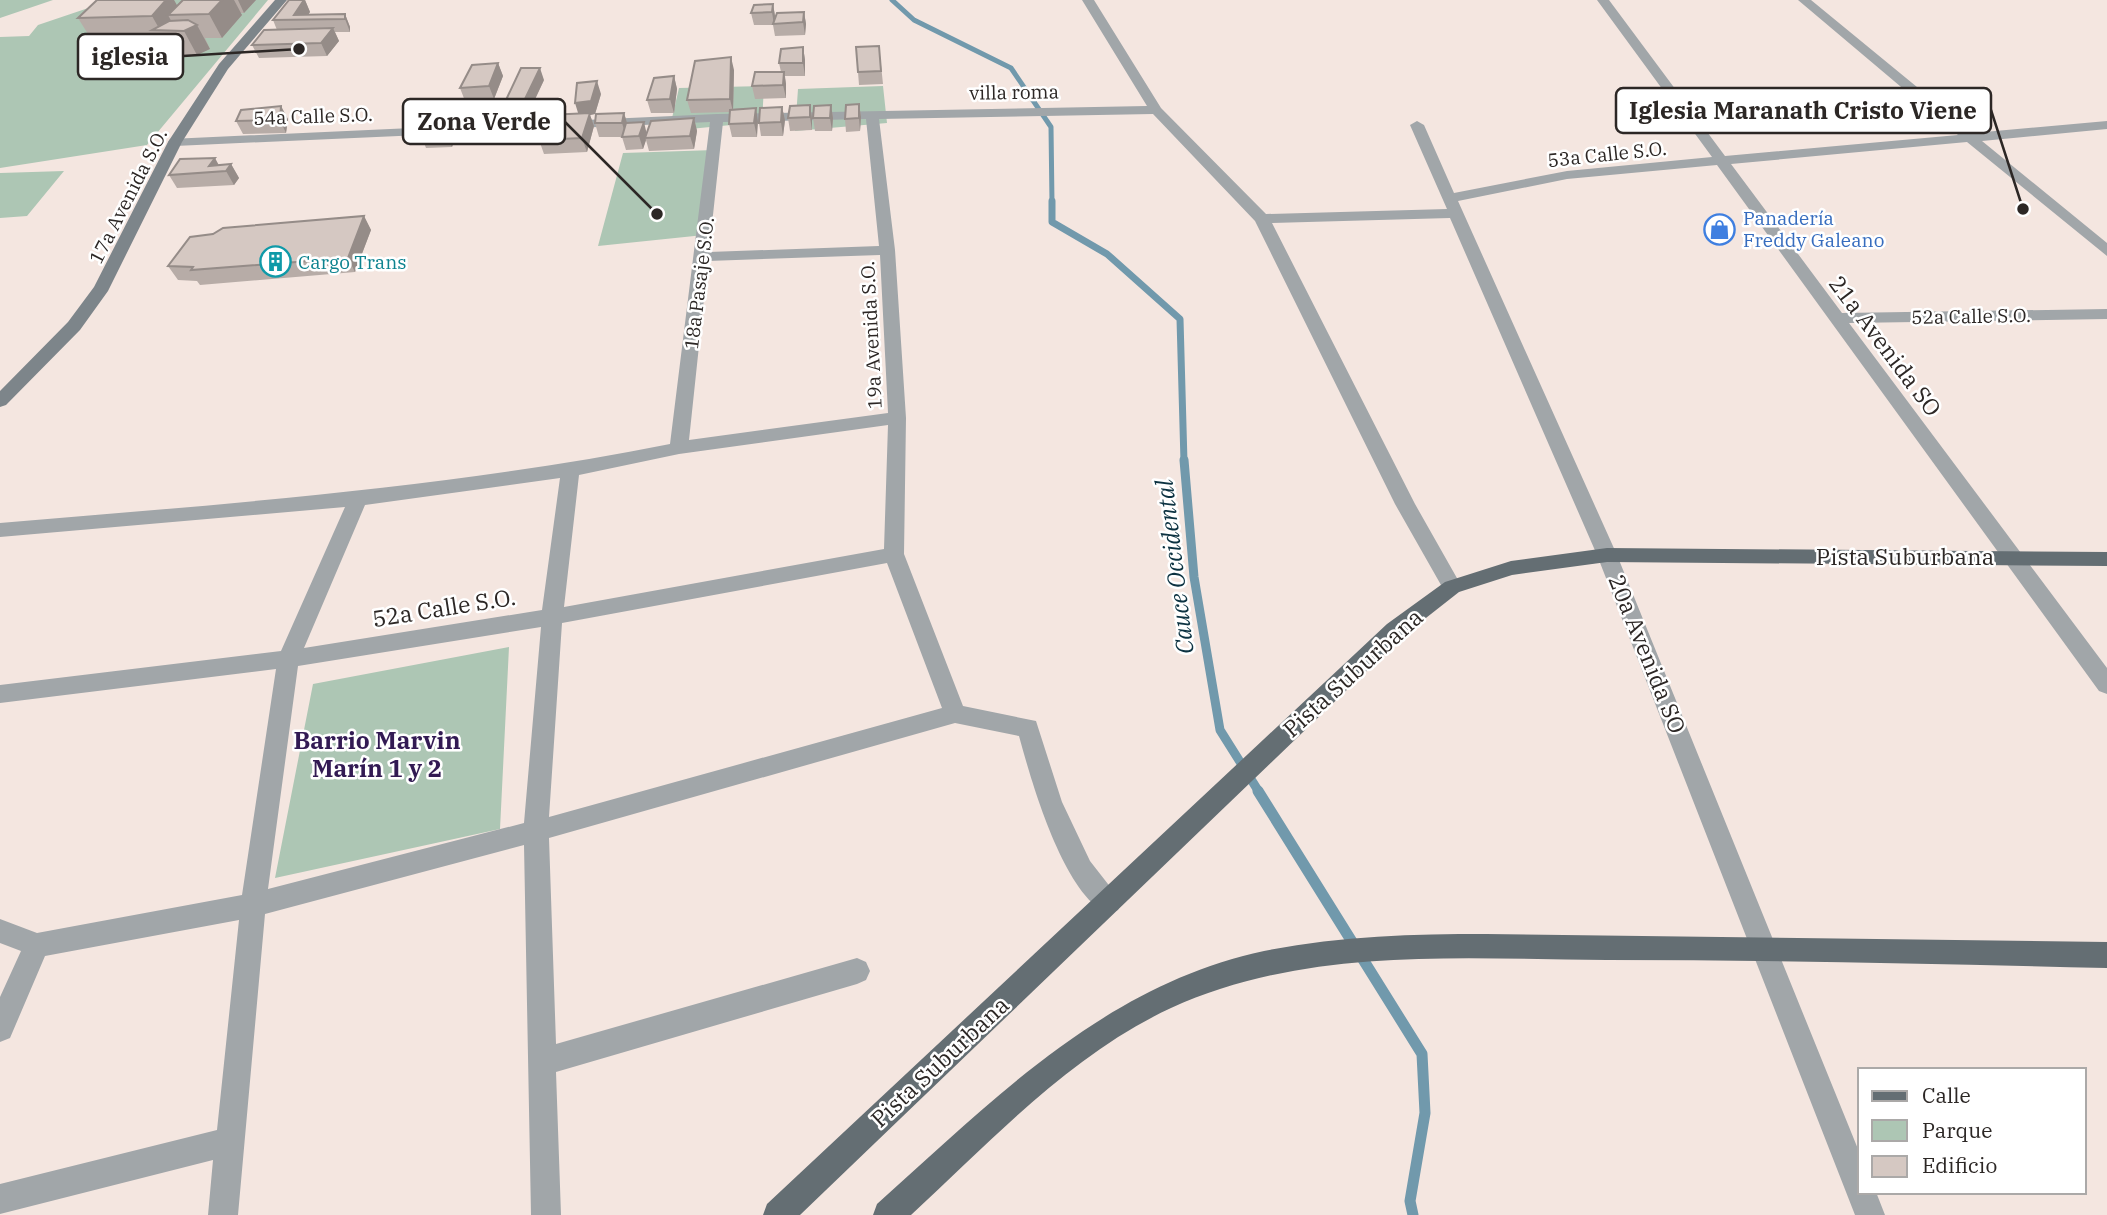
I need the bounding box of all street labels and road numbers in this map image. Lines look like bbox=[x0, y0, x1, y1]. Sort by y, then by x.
street label: villa roma bbox=[969, 79, 1059, 105]
street label: 54a Calle S.O. bbox=[253, 102, 373, 130]
street label: 17a Avenida S.O. bbox=[84, 124, 172, 268]
street label: 53a Calle S.O. bbox=[1546, 136, 1668, 172]
street label: 18a Pasaje S.O. bbox=[679, 215, 719, 351]
street label: 19a Avenida S.O. bbox=[855, 260, 887, 410]
street label: 21a Avenida SO bbox=[1823, 269, 1949, 422]
street label: 52a Calle S.O. bbox=[1911, 303, 2031, 329]
street label: Pista Suburbana bbox=[1816, 541, 1994, 571]
street label: 20a Avenida SO bbox=[1602, 570, 1693, 738]
street label: 52a Calle S.O. bbox=[370, 581, 518, 633]
street label: Pista Suburbana bbox=[1276, 601, 1429, 743]
street label: Pista Suburbana bbox=[864, 989, 1015, 1133]

